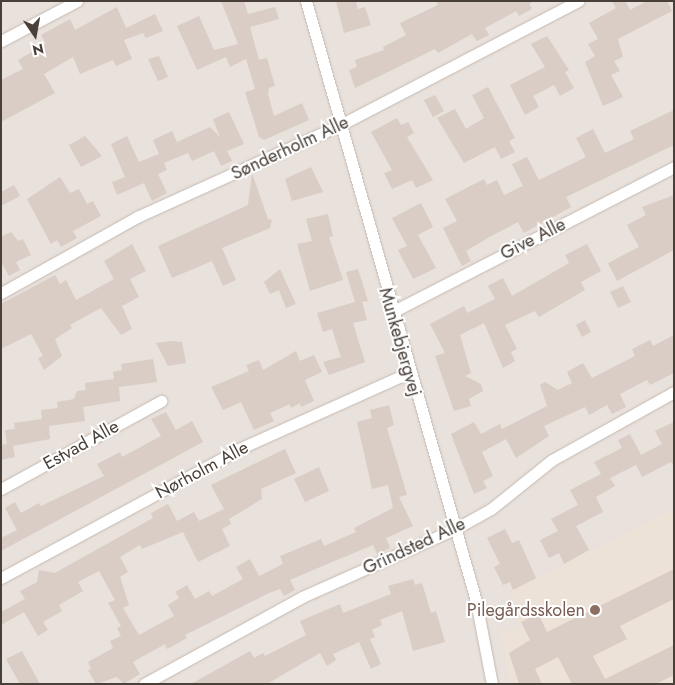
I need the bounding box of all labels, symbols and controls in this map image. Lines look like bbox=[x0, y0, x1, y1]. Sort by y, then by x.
north arrow bbox=[10, 10, 60, 60]
text: N bbox=[31, 39, 46, 61]
street label: Sønderholm Alle bbox=[228, 111, 352, 185]
street label: Give Alle bbox=[497, 213, 569, 265]
street label: Munkebjergvej bbox=[374, 285, 426, 399]
street label: Estvad Alle bbox=[39, 415, 123, 475]
street label: Nørholm Alle bbox=[152, 436, 252, 504]
street label: Grindsted Alle bbox=[359, 513, 469, 579]
place label: Pilegårdsskolen bbox=[467, 599, 585, 621]
marker: Pilegårdsskolen bbox=[589, 604, 601, 616]

